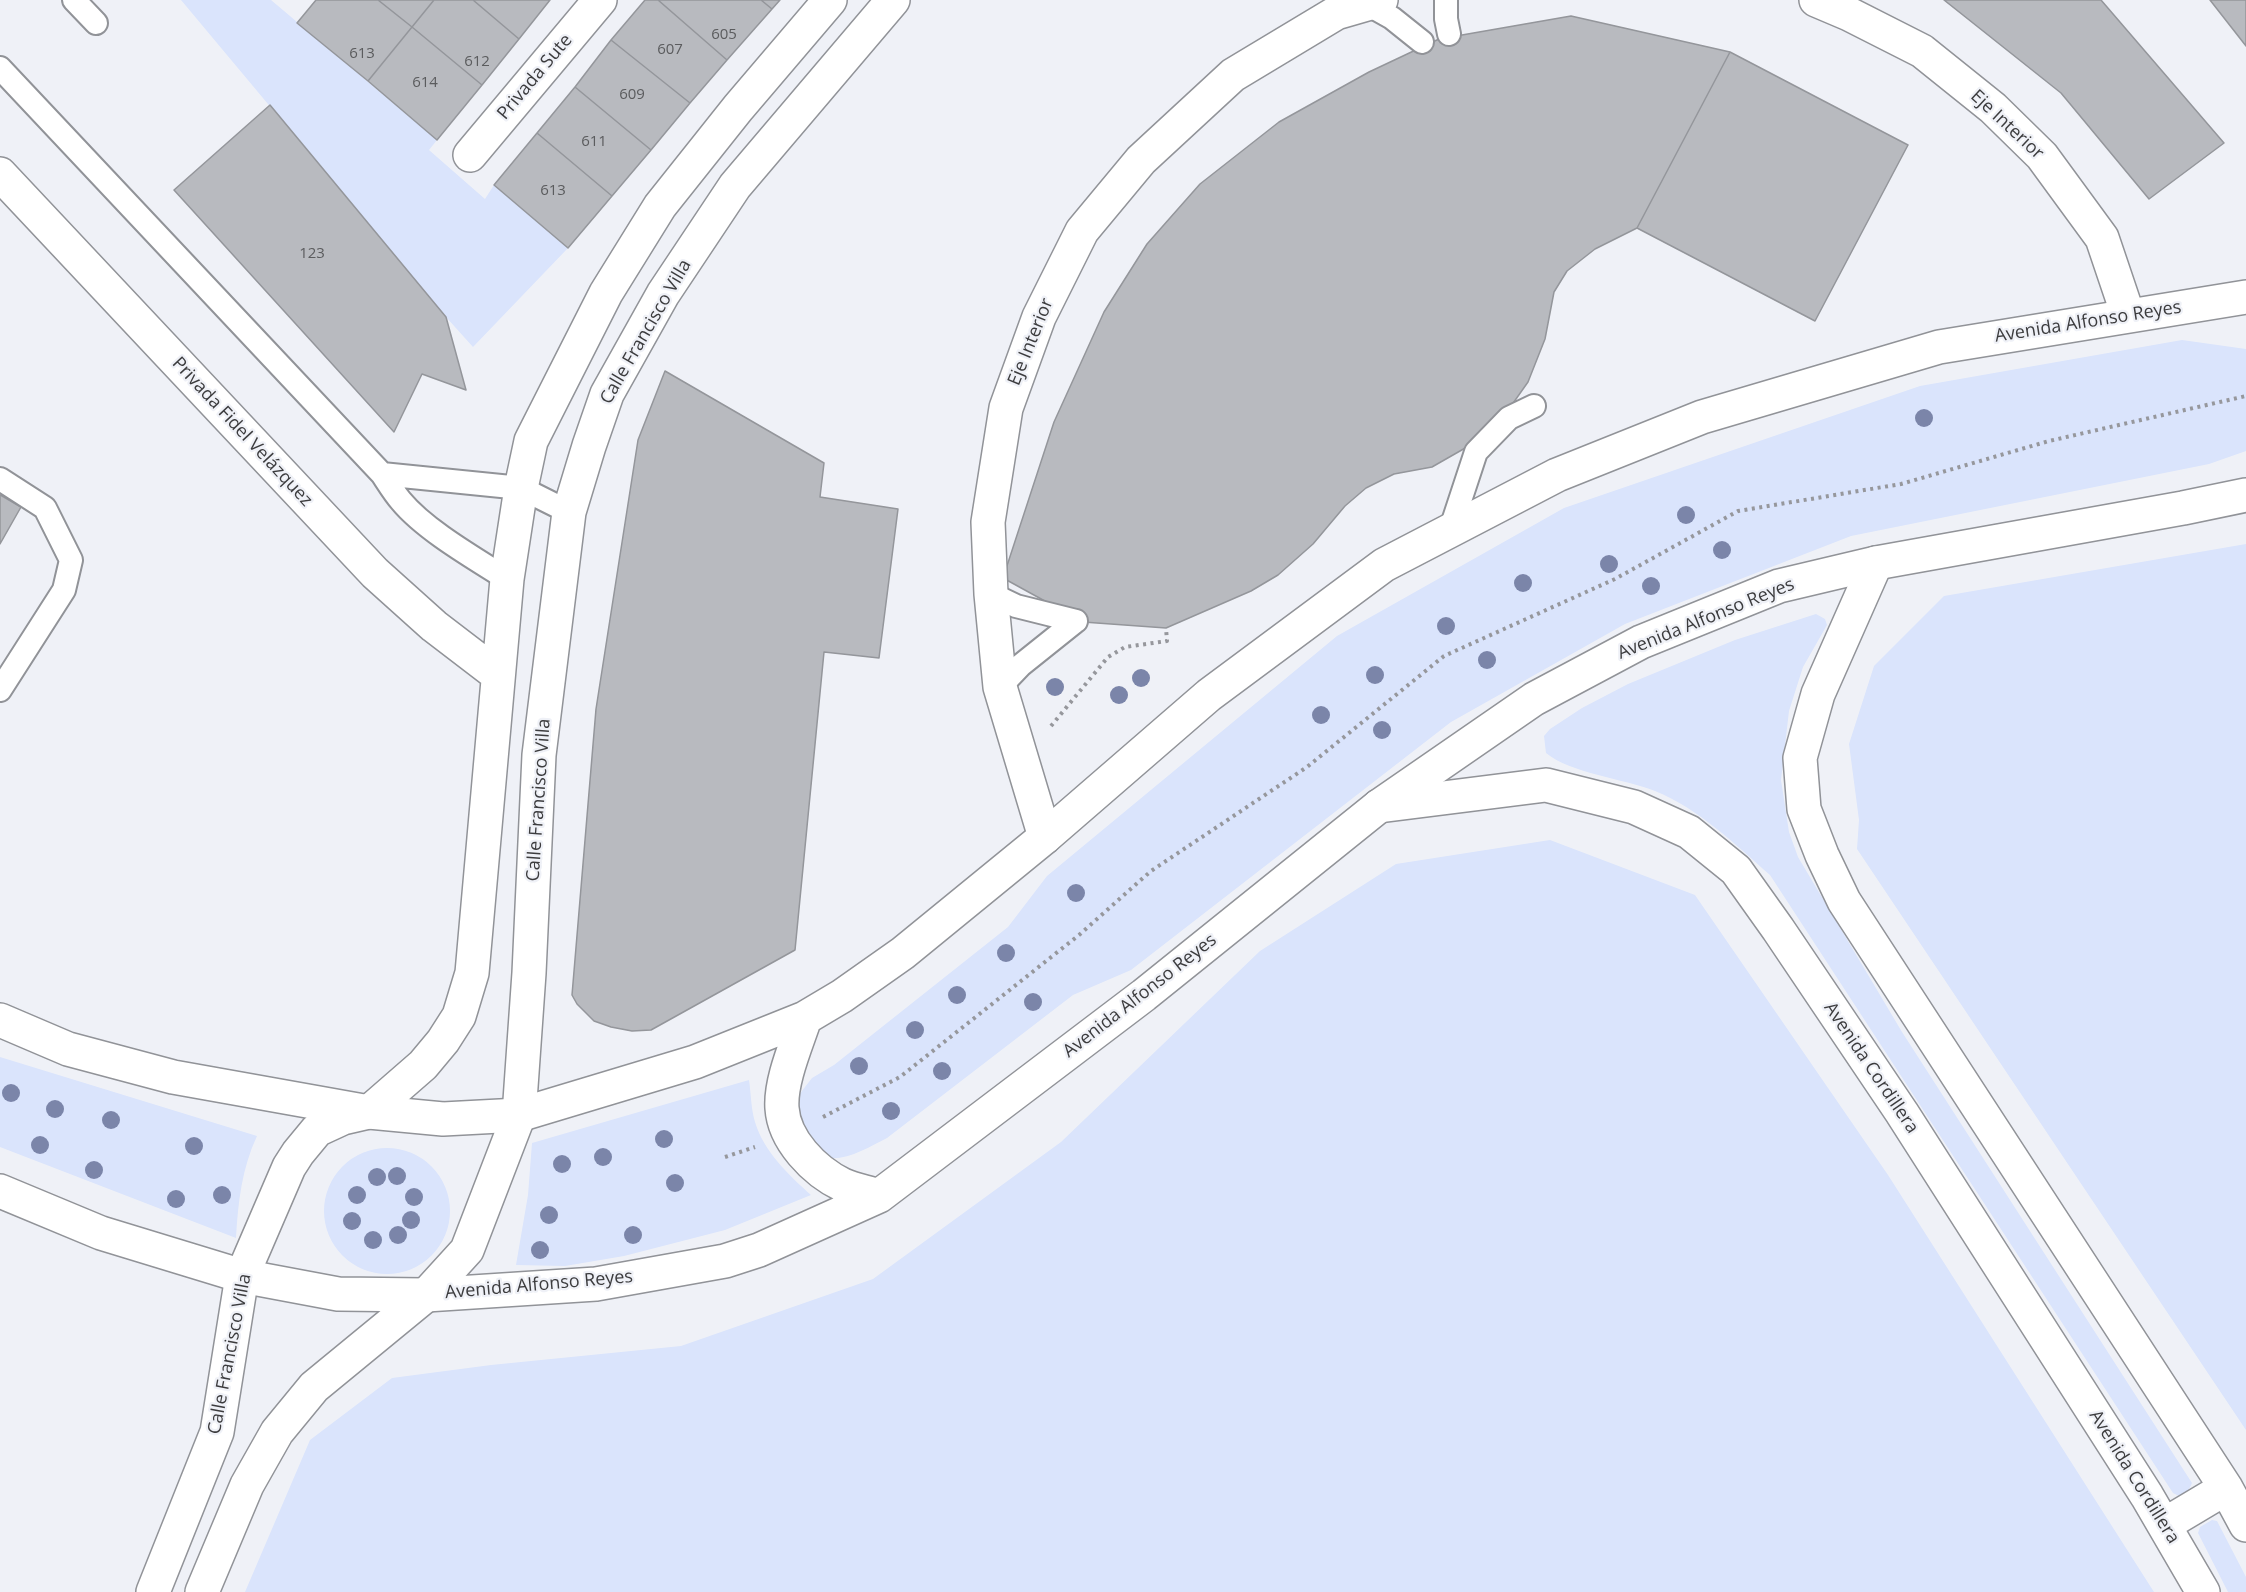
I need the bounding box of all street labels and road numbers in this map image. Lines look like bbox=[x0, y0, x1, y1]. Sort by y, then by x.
street label: Privada Sute bbox=[493, 30, 577, 124]
street label: Eje Interior bbox=[1966, 86, 2048, 164]
street label: Calle Francisco Villa bbox=[596, 256, 696, 408]
street label: Eje Interior bbox=[1004, 295, 1058, 389]
street label: Avenida Alfonso Reyes bbox=[1993, 297, 2183, 347]
street label: Privada Fidel Velázquez bbox=[167, 353, 317, 511]
street label: Avenida Alfonso Reyes bbox=[1615, 574, 1797, 664]
street label: Calle Francisco Villa bbox=[523, 718, 555, 882]
street label: Avenida Alfonso Reyes bbox=[1059, 929, 1221, 1063]
street label: Avenida Cordillera bbox=[1819, 998, 1923, 1138]
street label: Avenida Alfonso Reyes bbox=[444, 1266, 634, 1304]
street label: Calle Francisco Villa bbox=[204, 1272, 256, 1436]
street label: Avenida Cordillera bbox=[2084, 1406, 2184, 1548]

